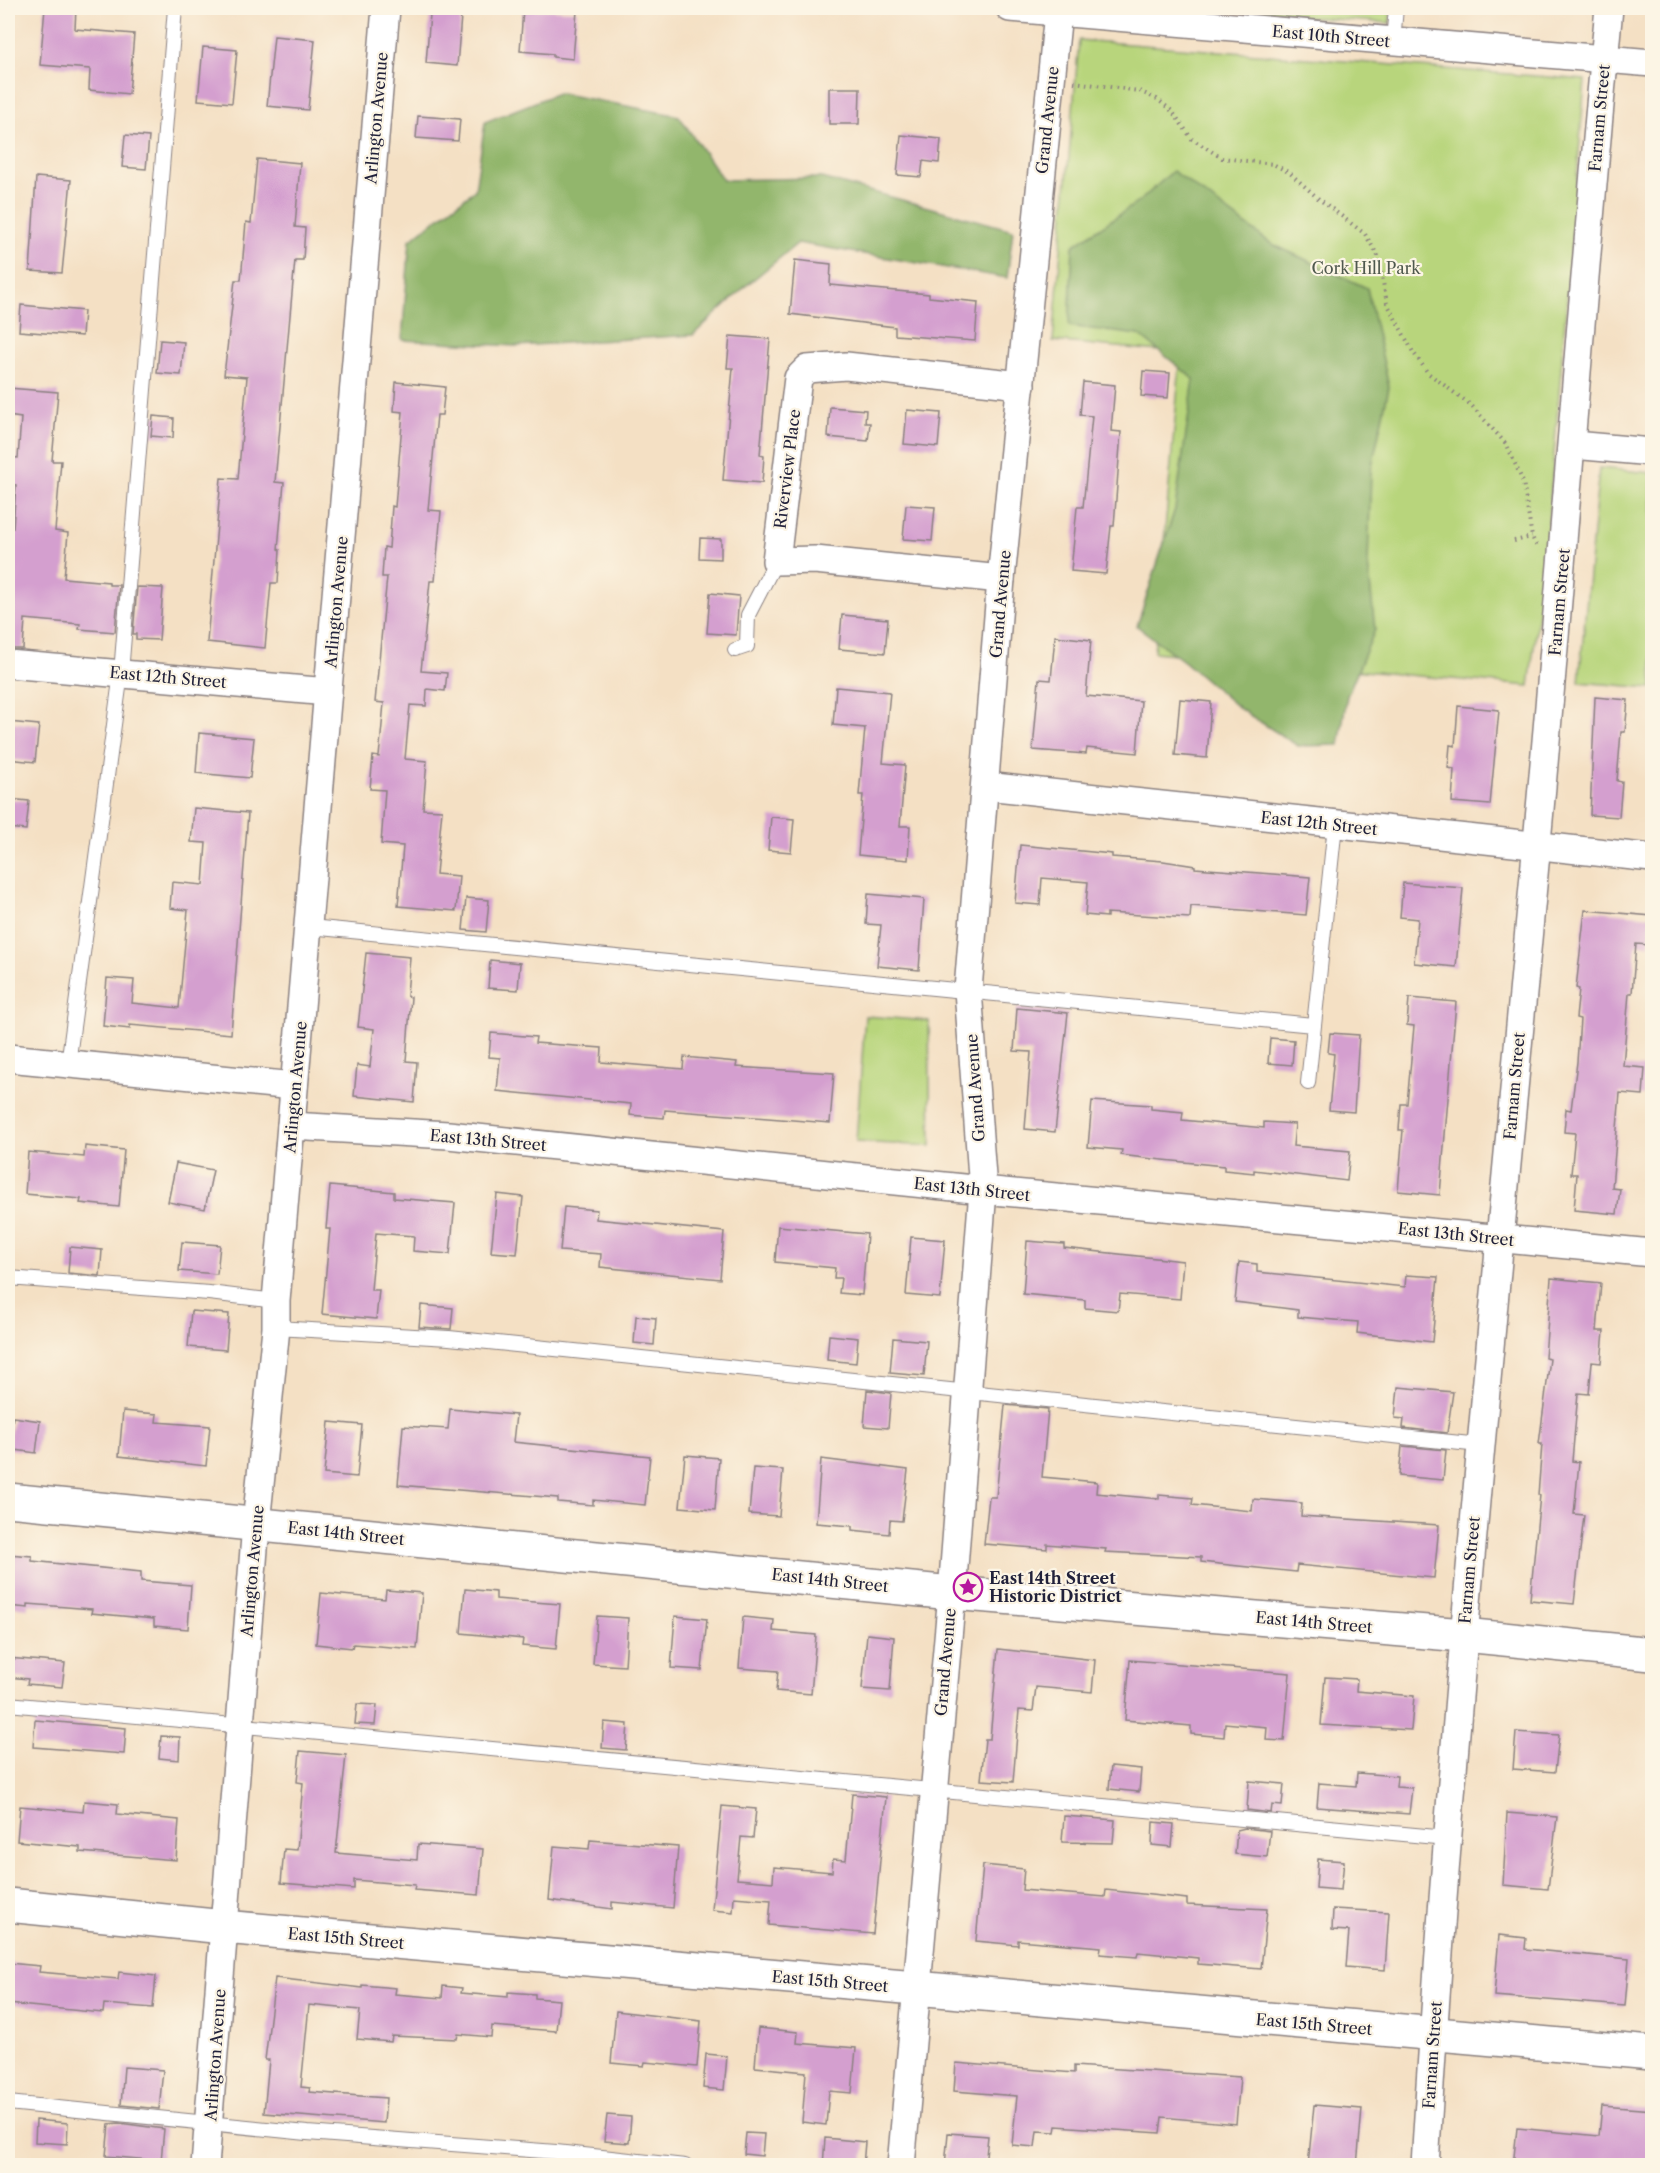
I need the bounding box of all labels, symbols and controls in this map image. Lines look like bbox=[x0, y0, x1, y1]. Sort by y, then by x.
street label: East 10th Street bbox=[1271, 21, 1391, 51]
street label: Arlington Avenue bbox=[360, 51, 392, 186]
street label: Farnam Street bbox=[1584, 63, 1614, 173]
street label: Grand Avenue bbox=[1031, 65, 1063, 175]
park label: Cork Hill Park bbox=[1311, 258, 1421, 278]
street label: Riverview Place bbox=[770, 408, 804, 530]
street label: Arlington Avenue bbox=[320, 535, 352, 670]
street label: Farnam Street bbox=[1544, 547, 1574, 657]
street label: Grand Avenue bbox=[985, 549, 1015, 659]
street label: East 12th Street bbox=[109, 662, 228, 692]
street label: East 12th Street bbox=[1260, 807, 1379, 839]
street label: Arlington Avenue bbox=[279, 1020, 311, 1155]
street label: Farnam Street bbox=[1499, 1031, 1529, 1141]
street label: Grand Avenue bbox=[961, 1033, 989, 1143]
street label: East 13th Street bbox=[429, 1125, 548, 1155]
street label: East 13th Street bbox=[913, 1173, 1032, 1205]
street label: East 13th Street bbox=[1397, 1218, 1516, 1250]
street label: Arlington Avenue bbox=[236, 1504, 268, 1639]
street label: Farnam Street bbox=[1454, 1515, 1484, 1625]
street label: East 14th Street bbox=[287, 1517, 406, 1549]
street label: East 14th Street bbox=[771, 1564, 890, 1596]
place label: East 14th Street Historic District bbox=[989, 1568, 1122, 1606]
place icon: East 14th Street Historic District bbox=[952, 1571, 984, 1603]
street label: Grand Avenue bbox=[930, 1607, 960, 1717]
street label: East 14th Street bbox=[1255, 1607, 1374, 1637]
street label: East 15th Street bbox=[287, 1923, 405, 1953]
street label: East 15th Street bbox=[771, 1966, 889, 1996]
street label: Arlington Avenue bbox=[200, 1988, 230, 2123]
street label: Farnam Street bbox=[1418, 2000, 1446, 2110]
street label: East 15th Street bbox=[1255, 2009, 1373, 2039]

